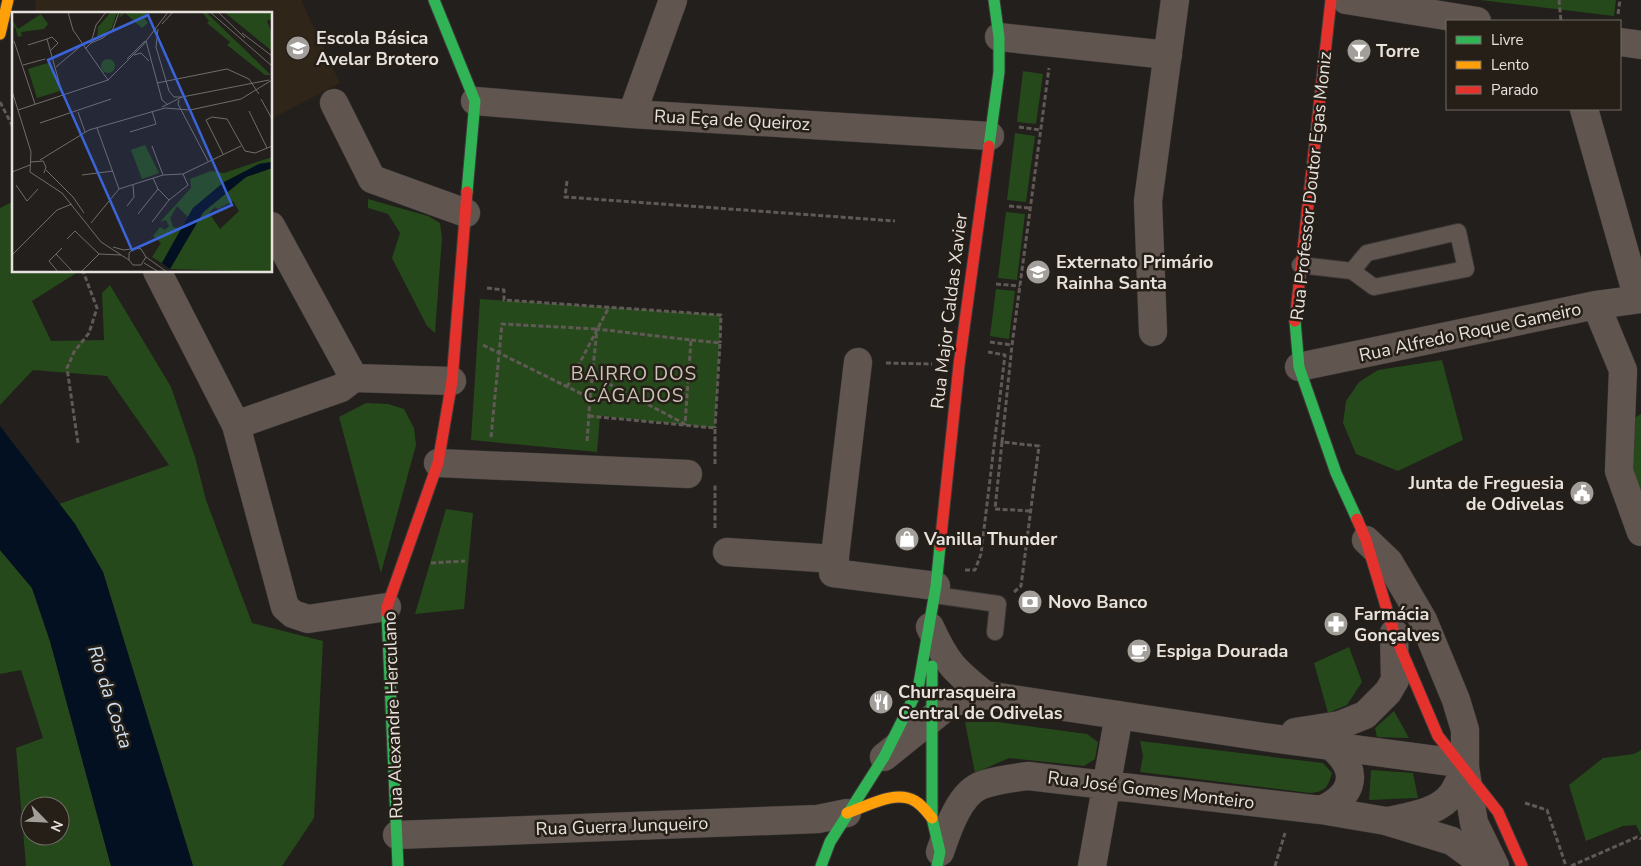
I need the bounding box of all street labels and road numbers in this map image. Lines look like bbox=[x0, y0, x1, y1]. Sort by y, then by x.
street label: Rua Professor Doutor Egas Moniz bbox=[1285, 50, 1337, 322]
street label: Rua Eça de Queiroz bbox=[653, 104, 811, 136]
street label: Rua Major Caldas Xavier bbox=[925, 211, 973, 410]
street label: Rua Alfredo Roque Gameiro bbox=[1357, 297, 1583, 367]
street label: Rua Alexandre Herculano bbox=[377, 611, 409, 819]
street label: Rua José Gomes Monteiro bbox=[1046, 765, 1256, 815]
street label: Rua Guerra Junqueiro bbox=[535, 811, 709, 841]

